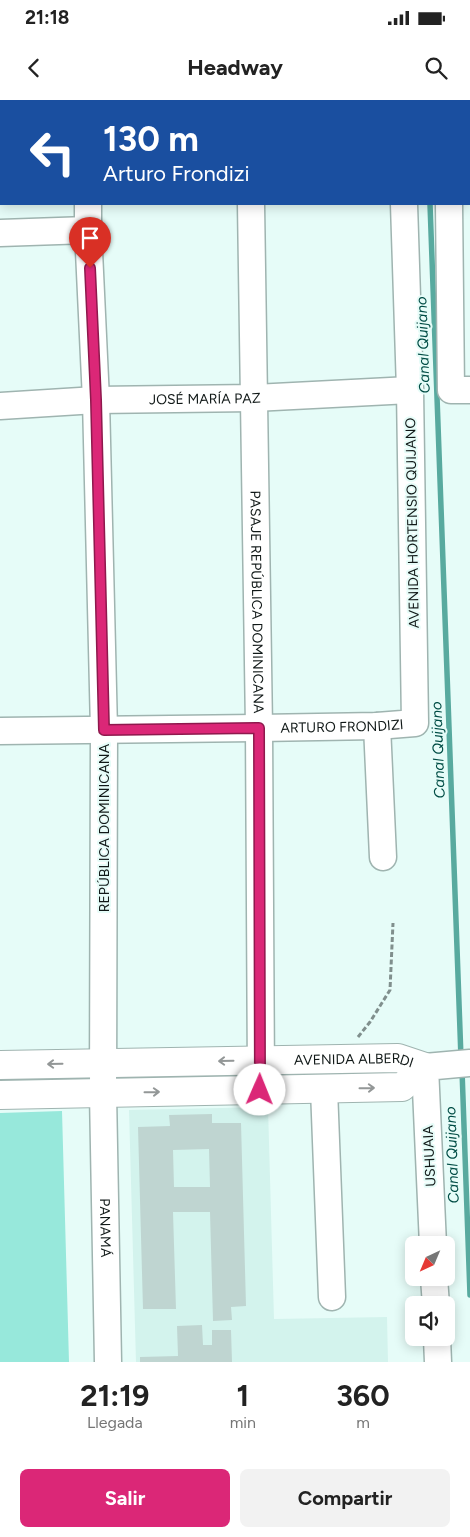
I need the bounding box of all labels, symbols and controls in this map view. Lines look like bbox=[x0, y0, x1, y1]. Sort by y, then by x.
text: 21:18 bbox=[25, 6, 69, 29]
icon: back bbox=[20, 54, 48, 82]
text: Headway bbox=[187, 54, 283, 81]
icon: search bbox=[422, 54, 450, 82]
text: 130 m bbox=[103, 118, 199, 160]
icon: left bbox=[20, 120, 85, 185]
text: Arturo Frondizi bbox=[103, 160, 250, 187]
pin bbox=[69, 217, 111, 268]
icon: arrive bbox=[76, 224, 104, 252]
water label: Canal Quijano bbox=[412, 296, 434, 394]
street label: JOSÉ MARÍA PAZ bbox=[149, 390, 261, 408]
street label: AVENIDA HORTENSIO QUIJANO bbox=[402, 417, 423, 628]
street label: PASAJE REPÚBLICA DOMINICANA bbox=[246, 490, 267, 714]
water label: Canal Quijano bbox=[427, 701, 449, 799]
street label: ARTURO FRONDIZI bbox=[280, 716, 404, 737]
street label: REPÚBLICA DOMINICANA bbox=[96, 743, 113, 912]
street label: AVENIDA ALBERDI bbox=[294, 1050, 416, 1072]
one-way arrow bbox=[219, 1056, 235, 1066]
one-way arrow bbox=[47, 1059, 63, 1069]
position arrow bbox=[233, 1063, 285, 1115]
one-way arrow bbox=[358, 1083, 375, 1093]
one-way arrow bbox=[144, 1087, 160, 1097]
water label: Canal Quijano bbox=[441, 1106, 463, 1204]
street label: USHUAIA bbox=[419, 1124, 440, 1187]
street label: PANAMÁ bbox=[96, 1198, 114, 1258]
north arrow bbox=[405, 1236, 455, 1286]
map controls bbox=[405, 1236, 455, 1346]
button: sound bbox=[405, 1296, 455, 1346]
text: 21:19 bbox=[80, 1377, 149, 1414]
text: 1 bbox=[236, 1377, 249, 1414]
text: 360 bbox=[336, 1377, 390, 1414]
text: Llegada bbox=[87, 1413, 143, 1432]
text: min bbox=[230, 1413, 256, 1432]
text: m bbox=[356, 1413, 370, 1432]
button: Salir bbox=[20, 1469, 230, 1527]
button: Compartir bbox=[240, 1469, 450, 1527]

